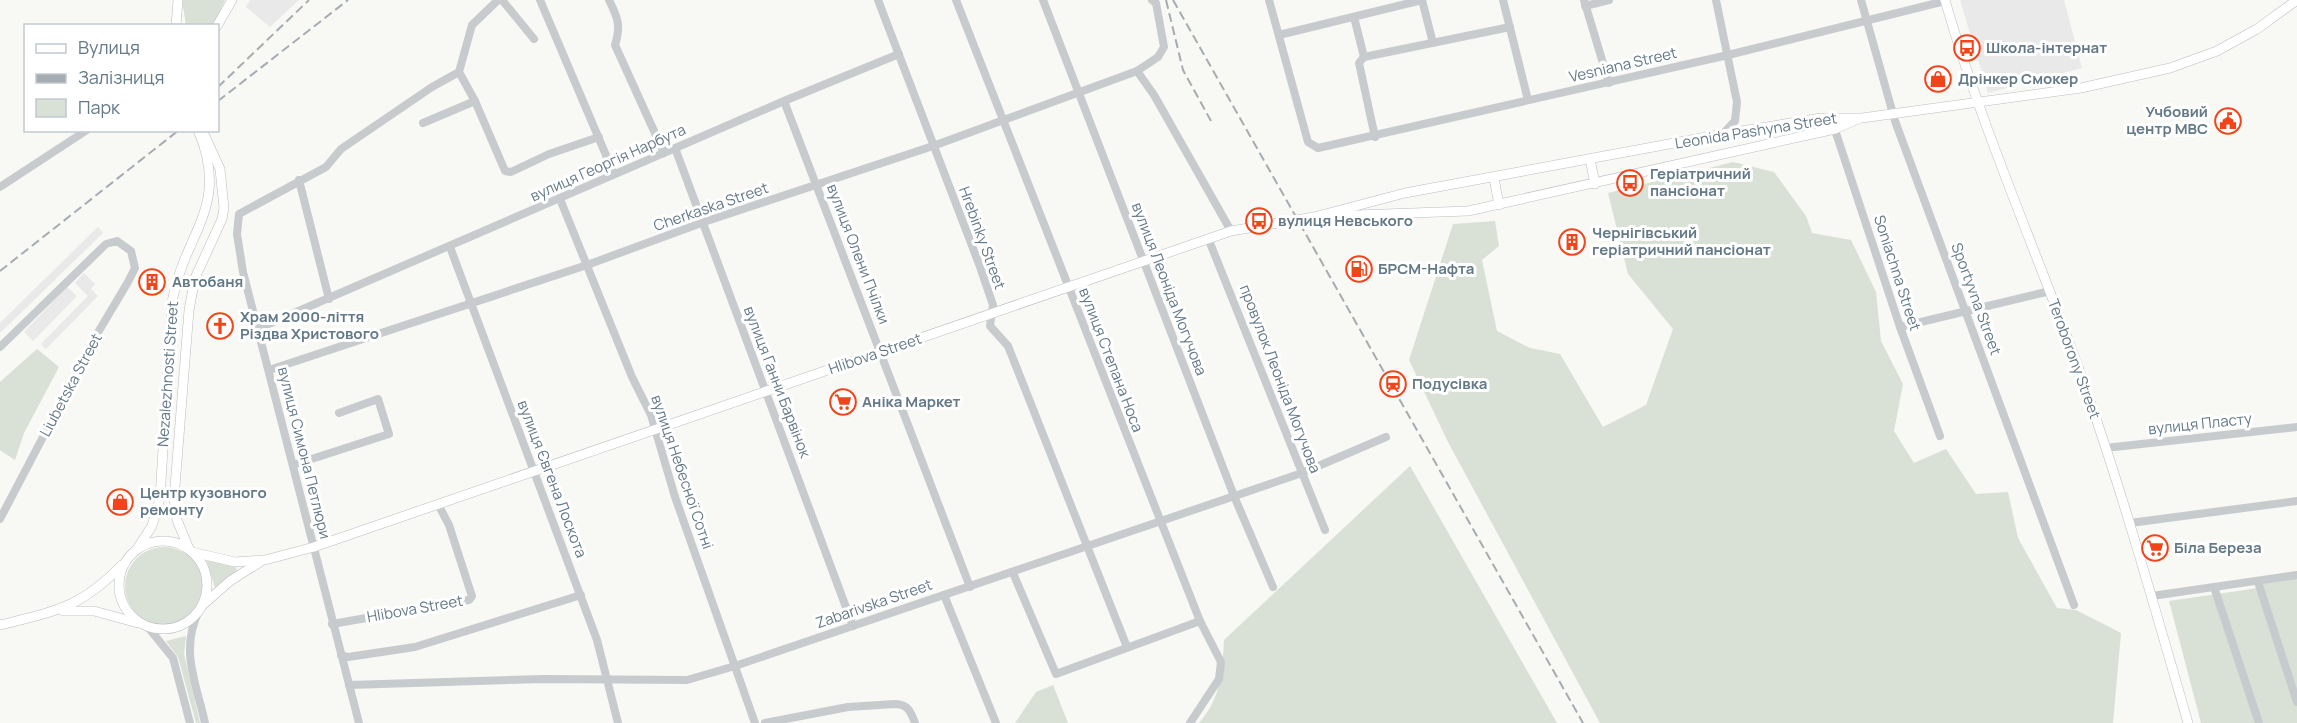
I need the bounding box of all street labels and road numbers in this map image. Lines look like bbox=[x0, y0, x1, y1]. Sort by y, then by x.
street label: Vesniana Street bbox=[1567, 42, 1679, 87]
street label: Leonida Pashyna Street bbox=[1673, 107, 1839, 154]
street label: вулиця Георгія Нарбута bbox=[527, 119, 689, 206]
street label: Cherkaska Street bbox=[651, 177, 771, 236]
street label: вулиця Олени Пчілки bbox=[822, 181, 895, 327]
street label: Hrebinky Street bbox=[954, 183, 1011, 292]
street label: вулиця Леоніда Могучова bbox=[1127, 199, 1212, 378]
street label: Soniachna Street bbox=[1869, 212, 1926, 333]
street label: Sportyvna Street bbox=[1946, 240, 2007, 358]
street label: провулок Леоніда Могучова bbox=[1235, 282, 1326, 476]
street label: вулиця Степана Носа bbox=[1074, 285, 1149, 435]
street label: Teroborony Street bbox=[2043, 296, 2106, 422]
street label: Nezalezhnosti Street bbox=[152, 300, 183, 448]
street label: вулиця Ганни Барвінок bbox=[739, 303, 816, 461]
street label: Hlibova Street bbox=[825, 328, 924, 379]
street label: Liubetska Street bbox=[34, 329, 107, 440]
street label: вулиця Симона Петлюри bbox=[273, 365, 336, 541]
street label: вулиця Небесної Сотні bbox=[646, 392, 719, 552]
street label: вулиця Євгена Лоскота bbox=[513, 397, 592, 561]
street label: вулиця Пласту bbox=[2147, 408, 2253, 439]
street label: Zabarivska Street bbox=[813, 574, 935, 633]
street label: Hlibova Street bbox=[365, 590, 465, 627]

